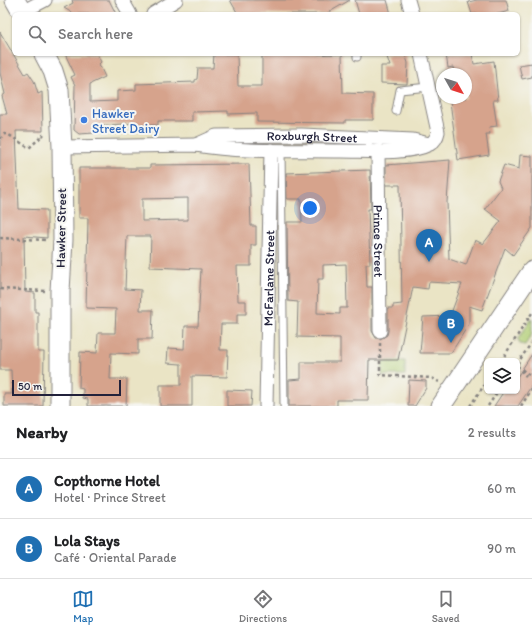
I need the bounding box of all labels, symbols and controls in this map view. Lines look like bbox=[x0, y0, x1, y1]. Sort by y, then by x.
search box bbox=[12, 12, 520, 56]
icon: search bbox=[26, 23, 48, 45]
text: Search here bbox=[58, 25, 133, 43]
north arrow bbox=[436, 68, 472, 104]
place label: Hawker Street Dairy bbox=[92, 106, 159, 136]
marker: Hawker Street Dairy bbox=[79, 115, 89, 125]
street label: Roxburgh Street bbox=[267, 127, 358, 145]
street label: Hawker Street bbox=[53, 188, 69, 268]
your location bbox=[300, 198, 320, 218]
street label: Prince Street bbox=[371, 205, 387, 277]
pin: A bbox=[416, 229, 442, 262]
street label: McFarlane Street bbox=[260, 230, 277, 326]
pin: B bbox=[438, 310, 464, 343]
map controls bbox=[484, 358, 520, 394]
button: layers bbox=[484, 358, 520, 394]
scale bar bbox=[12, 378, 121, 397]
text: 50 m bbox=[18, 380, 42, 393]
text: Nearby bbox=[16, 422, 68, 442]
text: 2 results bbox=[468, 425, 516, 440]
text: Copthorne Hotel bbox=[54, 472, 160, 490]
text: A bbox=[25, 481, 33, 496]
text: 60 m bbox=[487, 481, 516, 496]
text: Hotel · Prince Street bbox=[54, 490, 166, 505]
text: Lola Stays bbox=[54, 532, 120, 550]
text: B bbox=[25, 541, 33, 556]
text: 90 m bbox=[487, 541, 516, 556]
text: Café · Oriental Parade bbox=[54, 550, 176, 565]
tab: Map bbox=[72, 588, 94, 625]
tab: Directions bbox=[239, 588, 287, 625]
tab: Saved bbox=[432, 588, 460, 625]

